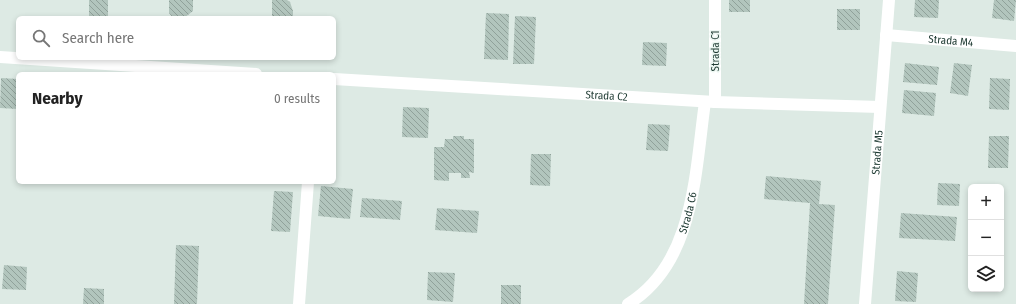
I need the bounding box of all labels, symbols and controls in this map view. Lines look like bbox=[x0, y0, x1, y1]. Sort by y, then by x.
search box bbox=[16, 16, 336, 60]
icon: search bbox=[30, 27, 52, 49]
text: Search here bbox=[62, 29, 134, 47]
street label: Strada C1 bbox=[709, 30, 722, 72]
street label: Strada M4 bbox=[928, 33, 974, 49]
text: Nearby bbox=[32, 88, 83, 109]
street label: Strada C2 bbox=[585, 88, 628, 104]
text: 0 results bbox=[274, 91, 320, 106]
street label: Strada M5 bbox=[869, 130, 886, 175]
map controls bbox=[968, 184, 1004, 292]
button: + bbox=[968, 184, 1004, 220]
street label: Strada C6 bbox=[676, 190, 700, 236]
button: − bbox=[968, 220, 1004, 256]
button: layers bbox=[968, 256, 1004, 292]

